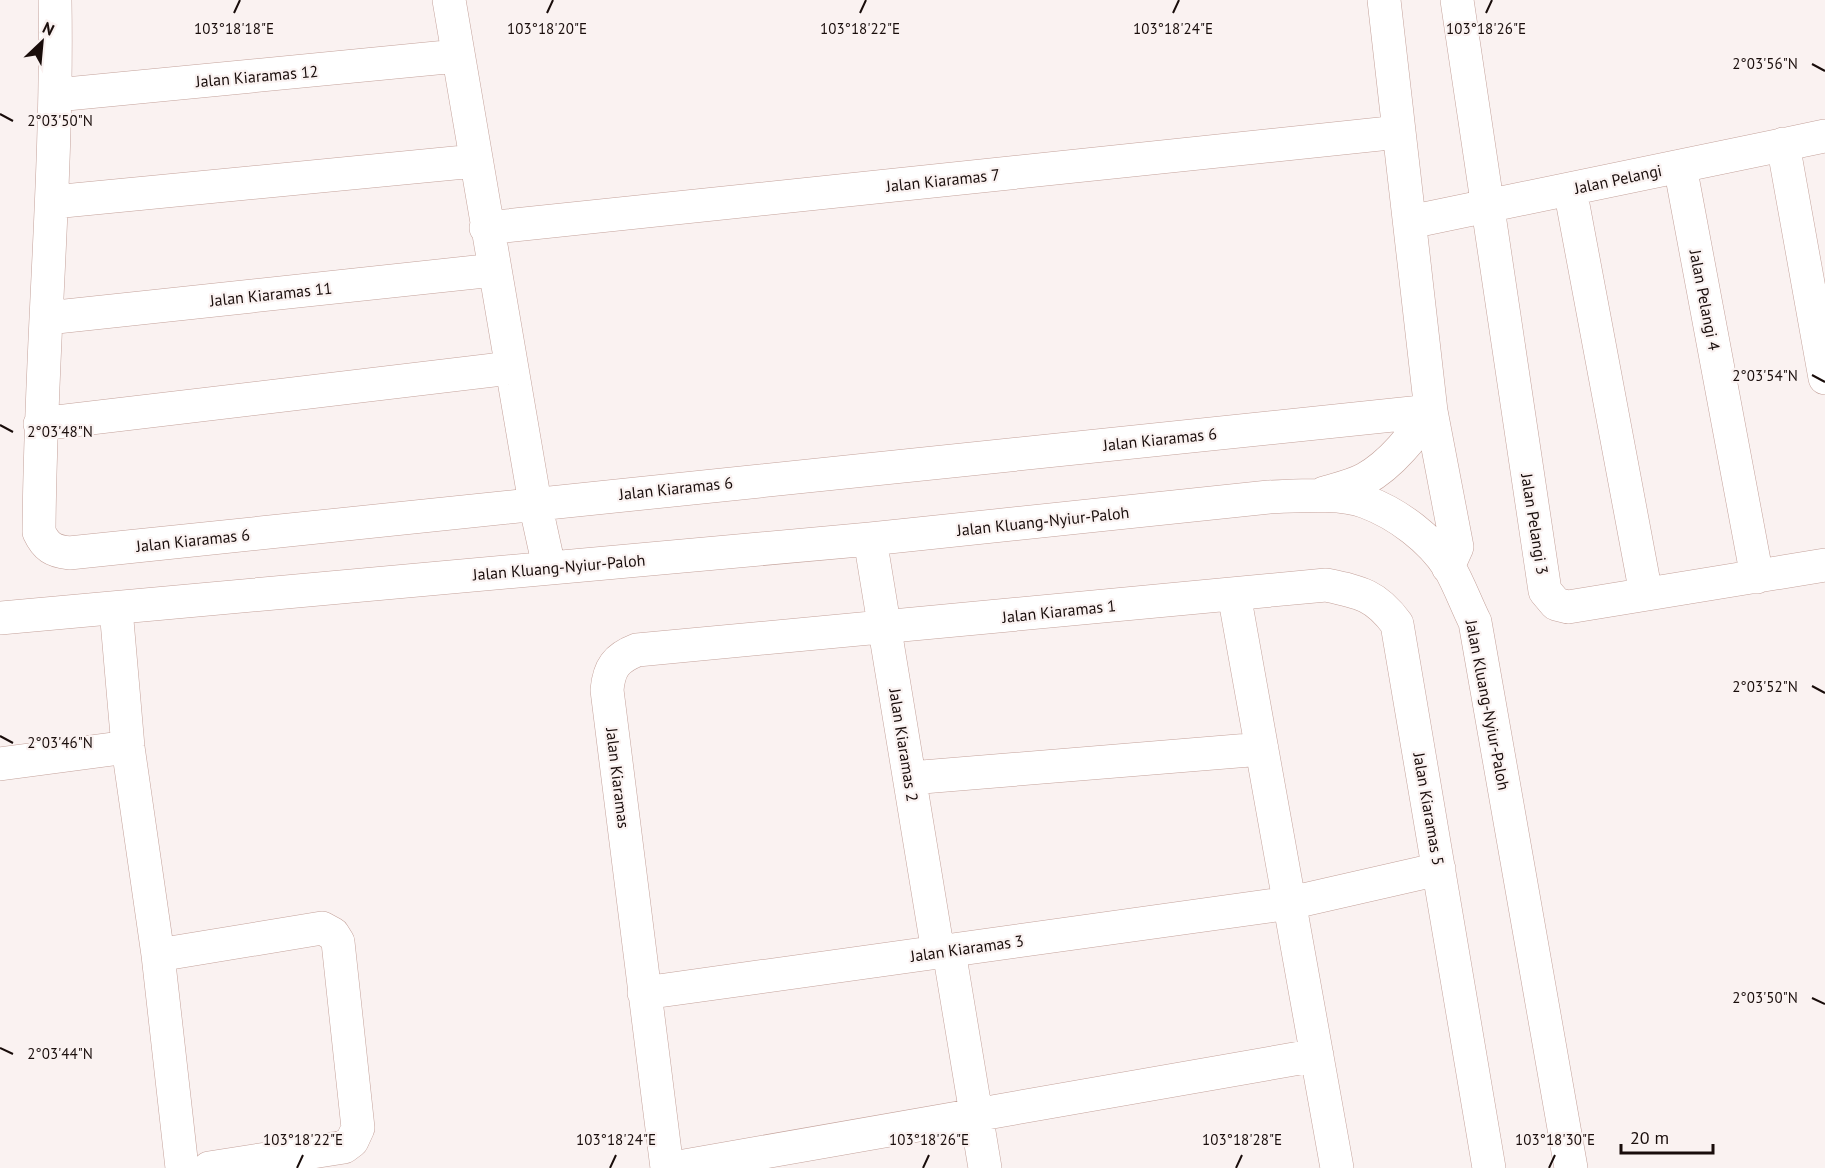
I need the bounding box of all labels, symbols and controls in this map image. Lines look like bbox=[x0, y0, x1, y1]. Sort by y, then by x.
north arrow bbox=[12, 12, 72, 72]
text: N bbox=[39, 17, 58, 40]
text: 103°18'18"E bbox=[194, 19, 274, 38]
text: 103°18'20"E bbox=[507, 19, 587, 38]
text: 103°18'22"E bbox=[820, 19, 900, 38]
text: 103°18'24"E bbox=[1133, 19, 1213, 38]
text: 103°18'26"E bbox=[1446, 19, 1526, 38]
text: 2°03'56"N bbox=[1732, 54, 1798, 73]
street label: Jalan Kiaramas 12 bbox=[194, 61, 319, 91]
text: 2°03'50"N bbox=[27, 111, 93, 130]
street label: Jalan Pelangi bbox=[1571, 160, 1664, 198]
street label: Jalan Kiaramas 7 bbox=[884, 164, 1001, 196]
street label: Jalan Pelangi 4 bbox=[1685, 247, 1725, 352]
street label: Jalan Kiaramas 11 bbox=[208, 278, 333, 310]
text: 2°03'54"N bbox=[1732, 366, 1798, 385]
text: 2°03'48"N bbox=[27, 422, 93, 441]
street label: Jalan Kiaramas 6 bbox=[1101, 423, 1218, 455]
street label: Jalan Pelangi 3 bbox=[1517, 471, 1553, 576]
street label: Jalan Kiaramas 6 bbox=[617, 472, 734, 504]
street label: Jalan Kluang-Nyiur-Paloh bbox=[955, 502, 1130, 540]
street label: Jalan Kiaramas 6 bbox=[134, 524, 251, 556]
street label: Jalan Kluang-Nyiur-Paloh bbox=[471, 549, 646, 585]
street label: Jalan Kiaramas 1 bbox=[1000, 595, 1117, 627]
street label: Jalan Kluang-Nyiur-Paloh bbox=[1461, 617, 1514, 792]
text: 2°03'52"N bbox=[1732, 677, 1798, 696]
street label: Jalan Kiaramas 2 bbox=[885, 686, 923, 803]
street label: Jalan Kiaramas bbox=[602, 726, 634, 830]
text: 2°03'46"N bbox=[27, 733, 93, 752]
street label: Jalan Kiaramas 5 bbox=[1409, 750, 1449, 867]
street label: Jalan Kiaramas 3 bbox=[908, 930, 1025, 966]
text: 2°03'50"N bbox=[1732, 988, 1798, 1007]
text: 2°03'44"N bbox=[27, 1044, 93, 1063]
scale bar bbox=[1621, 1117, 1712, 1155]
text: 20 m bbox=[1630, 1126, 1669, 1149]
text: 103°18'22"E bbox=[263, 1130, 343, 1149]
text: 103°18'24"E bbox=[576, 1130, 656, 1149]
text: 103°18'26"E bbox=[889, 1130, 969, 1149]
text: 103°18'28"E bbox=[1202, 1130, 1282, 1149]
text: 103°18'30"E bbox=[1515, 1130, 1595, 1149]

